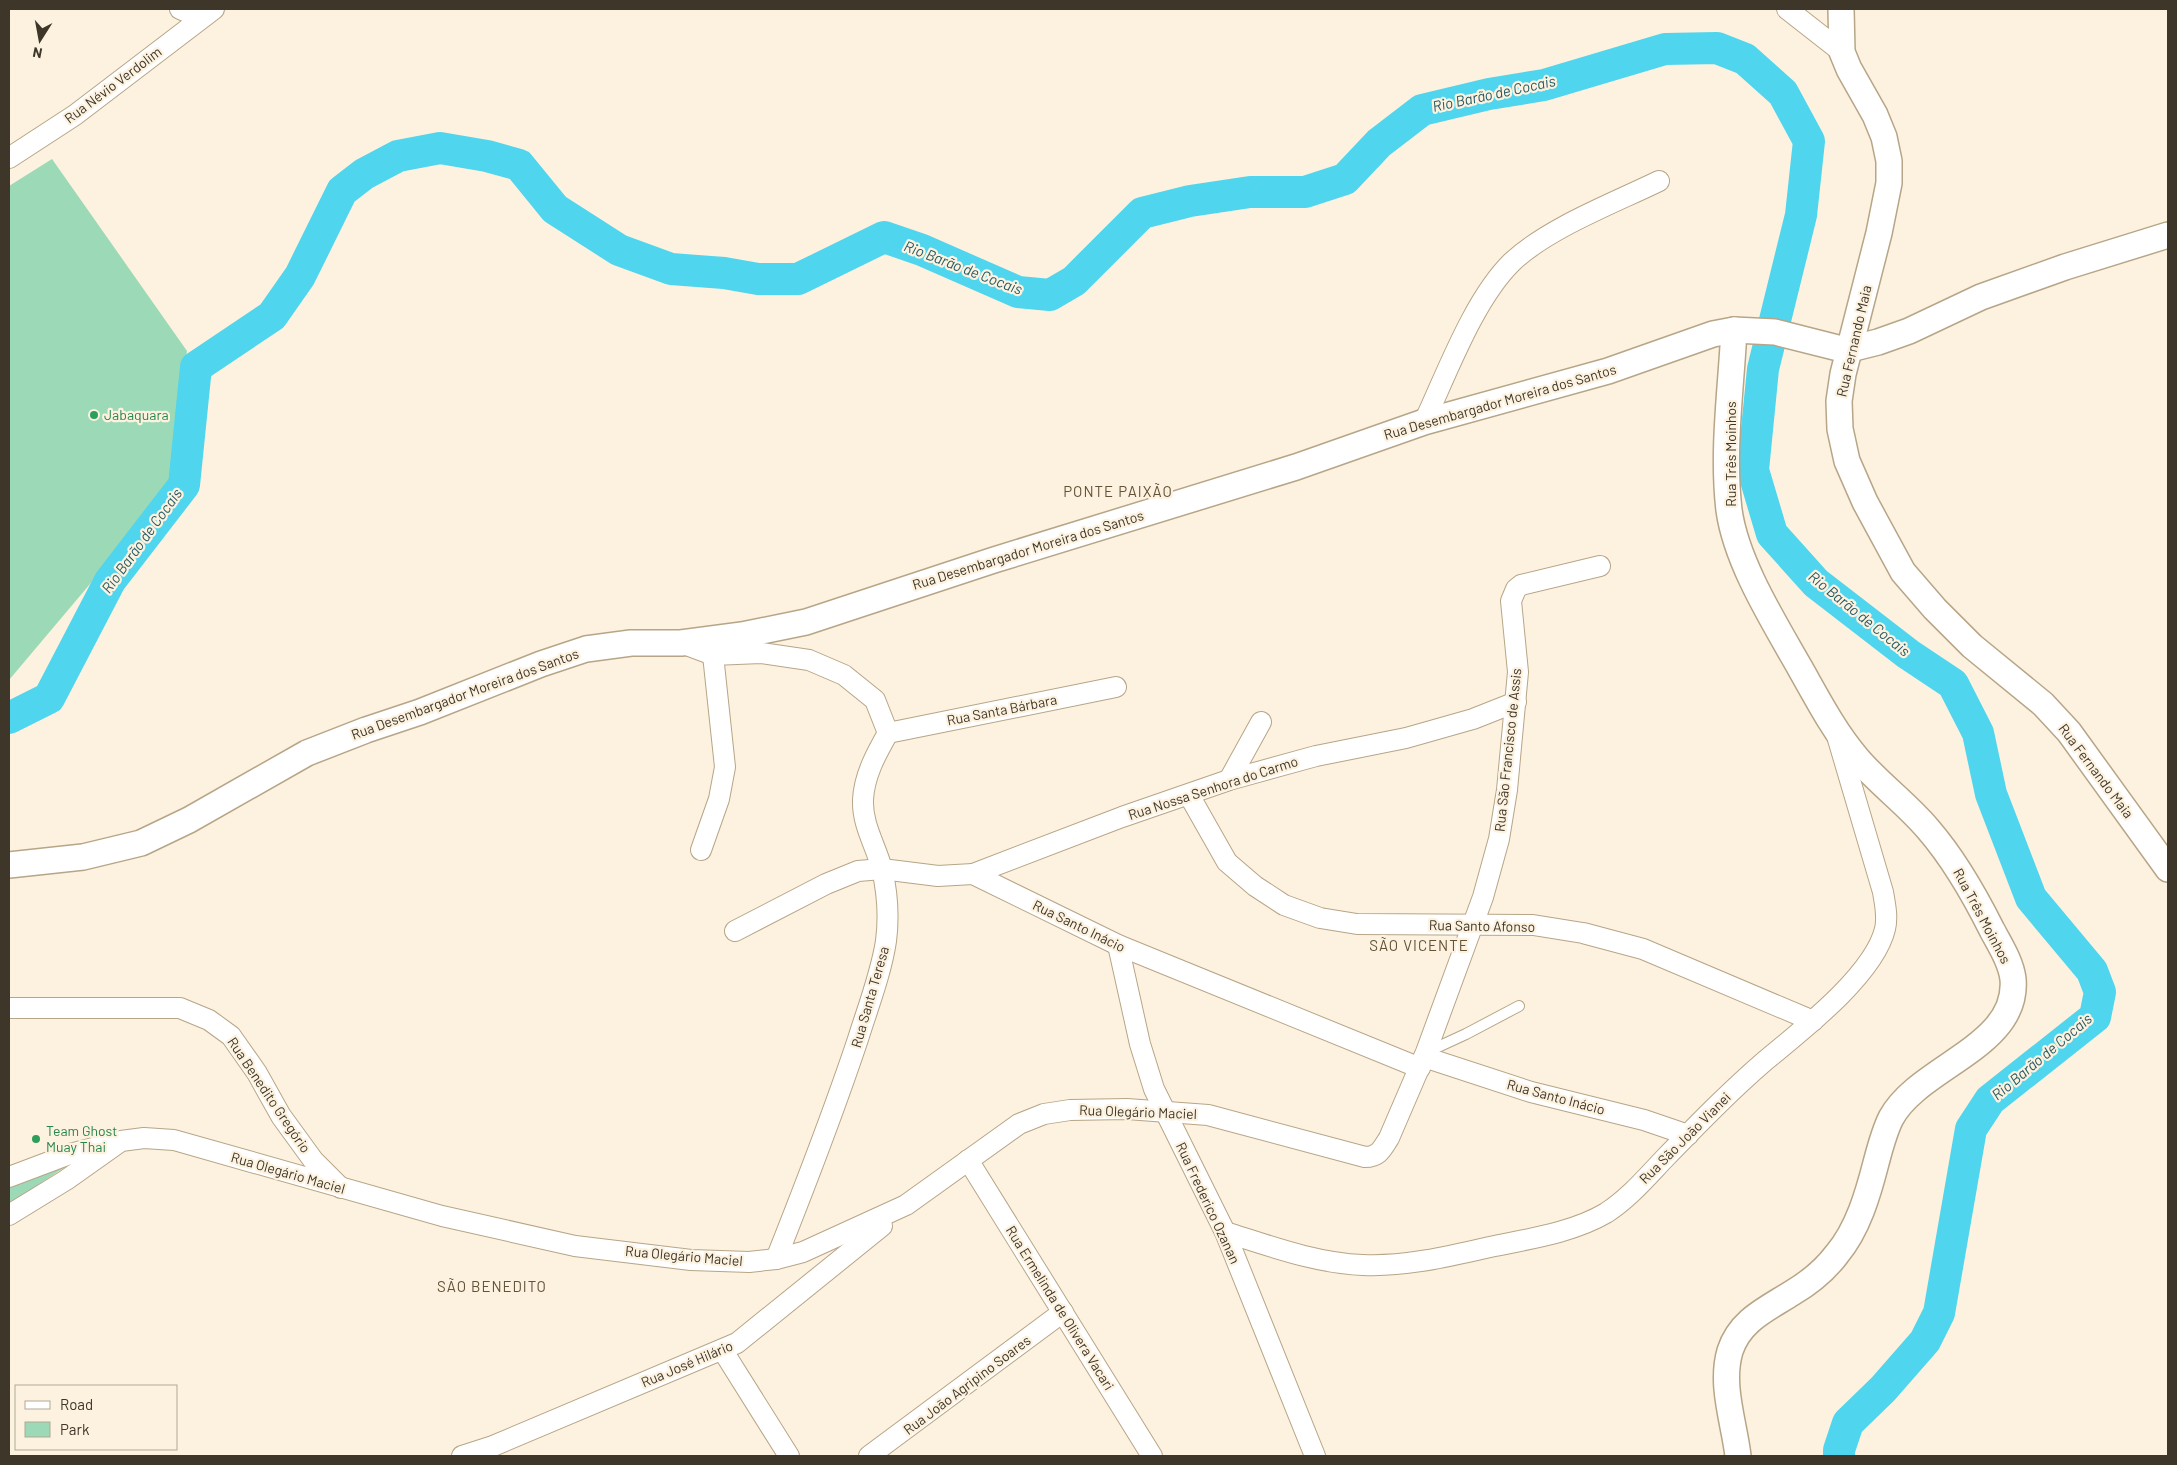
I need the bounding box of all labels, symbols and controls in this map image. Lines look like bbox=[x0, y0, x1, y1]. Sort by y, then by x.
north arrow bbox=[15, 15, 65, 65]
street label: Rua Névio Verdolim bbox=[61, 43, 165, 127]
text: N bbox=[31, 44, 44, 62]
water label: Rio Barão de Cocais bbox=[1431, 71, 1557, 115]
water label: Rio Barão de Cocais bbox=[902, 236, 1025, 298]
street label: Rua Fernando Maia bbox=[1832, 283, 1875, 398]
street label: Rua Desembargador Moreira dos Santos bbox=[1382, 360, 1618, 443]
street label: Rua Três Moinhos bbox=[1722, 401, 1739, 507]
place label: Jabaquara bbox=[104, 406, 169, 423]
marker: Jabaquara bbox=[88, 409, 100, 421]
district label: PONTE PAIXÃO bbox=[1063, 482, 1173, 500]
water label: Rio Barão de Cocais bbox=[97, 484, 185, 596]
street label: Rua Desembargador Moreira dos Santos bbox=[910, 506, 1146, 593]
water label: Rio Barão de Cocais bbox=[1805, 567, 1914, 660]
street label: Rua Desembargador Moreira dos Santos bbox=[349, 644, 581, 743]
street label: Rua São Francisco de Assis bbox=[1490, 667, 1525, 833]
street label: Rua Santa Bárbara bbox=[945, 690, 1058, 729]
street label: Rua Fernando Maia bbox=[2055, 720, 2138, 821]
street label: Rua Nossa Senhora do Carmo bbox=[1126, 752, 1300, 823]
street label: Rua Três Moinhos bbox=[1950, 865, 2015, 967]
street label: Rua Santo Inácio bbox=[1030, 896, 1128, 955]
street label: Rua Santo Afonso bbox=[1429, 916, 1535, 935]
district label: SÃO VICENTE bbox=[1369, 936, 1469, 954]
street label: Rua Santa Teresa bbox=[847, 944, 892, 1049]
water label: Rio Barão de Cocais bbox=[1988, 1009, 2095, 1103]
street label: Rua Benedito Gregório bbox=[224, 1034, 315, 1156]
street label: Rua Santo Inácio bbox=[1505, 1075, 1607, 1118]
street label: Rua São João Vianei bbox=[1635, 1088, 1734, 1187]
street label: Rua Olegário Maciel bbox=[1079, 1101, 1197, 1122]
place label: Team Ghost Muay Thai bbox=[46, 1122, 117, 1155]
marker: Team Ghost Muay Thai bbox=[30, 1133, 42, 1145]
street label: Rua Frederico Ozanan bbox=[1173, 1139, 1244, 1266]
street label: Rua Olegário Maciel bbox=[229, 1148, 347, 1197]
street label: Rua Ermelinda de Olivera Vacari bbox=[1003, 1222, 1118, 1393]
street label: Rua Olegário Maciel bbox=[625, 1242, 743, 1269]
district label: SÃO BENEDITO bbox=[437, 1277, 547, 1295]
street label: Rua João Agripino Soares bbox=[900, 1331, 1034, 1438]
street label: Rua José Hilário bbox=[638, 1337, 735, 1391]
legend bbox=[15, 1385, 178, 1450]
text: Road bbox=[60, 1395, 93, 1413]
text: Park bbox=[60, 1420, 90, 1438]

